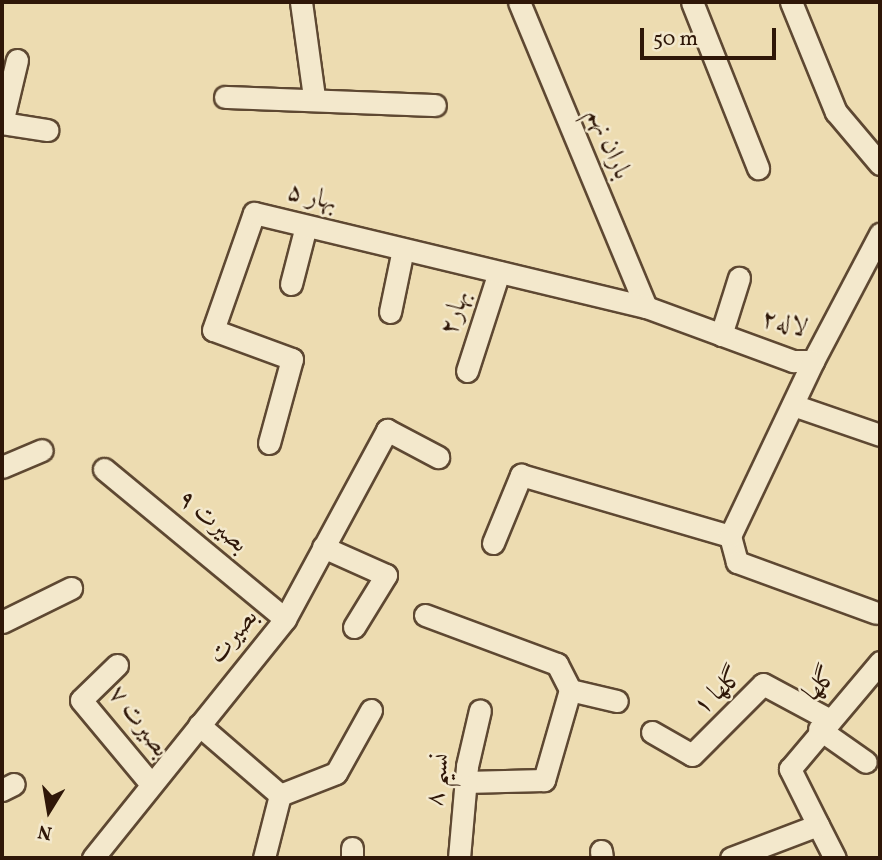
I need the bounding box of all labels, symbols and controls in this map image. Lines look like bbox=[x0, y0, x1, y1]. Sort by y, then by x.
scale bar bbox=[644, 14, 780, 58]
text: 50 m bbox=[653, 25, 698, 54]
street label: باران نهم bbox=[579, 104, 637, 184]
street label: بهار ۵ bbox=[284, 177, 340, 219]
street label: بهار۲ bbox=[434, 287, 478, 339]
street label: لاله۲ bbox=[758, 304, 810, 346]
street label: بصیرت ۹ bbox=[170, 484, 254, 560]
street label: بصیرت bbox=[202, 603, 266, 671]
street label: گلها ۱ bbox=[687, 661, 751, 723]
street label: گلها bbox=[797, 661, 845, 709]
street label: بصیرت ۷ bbox=[100, 680, 176, 764]
street label: نسیم ۸ bbox=[420, 751, 458, 809]
north arrow bbox=[14, 776, 84, 846]
text: N bbox=[36, 818, 54, 846]

